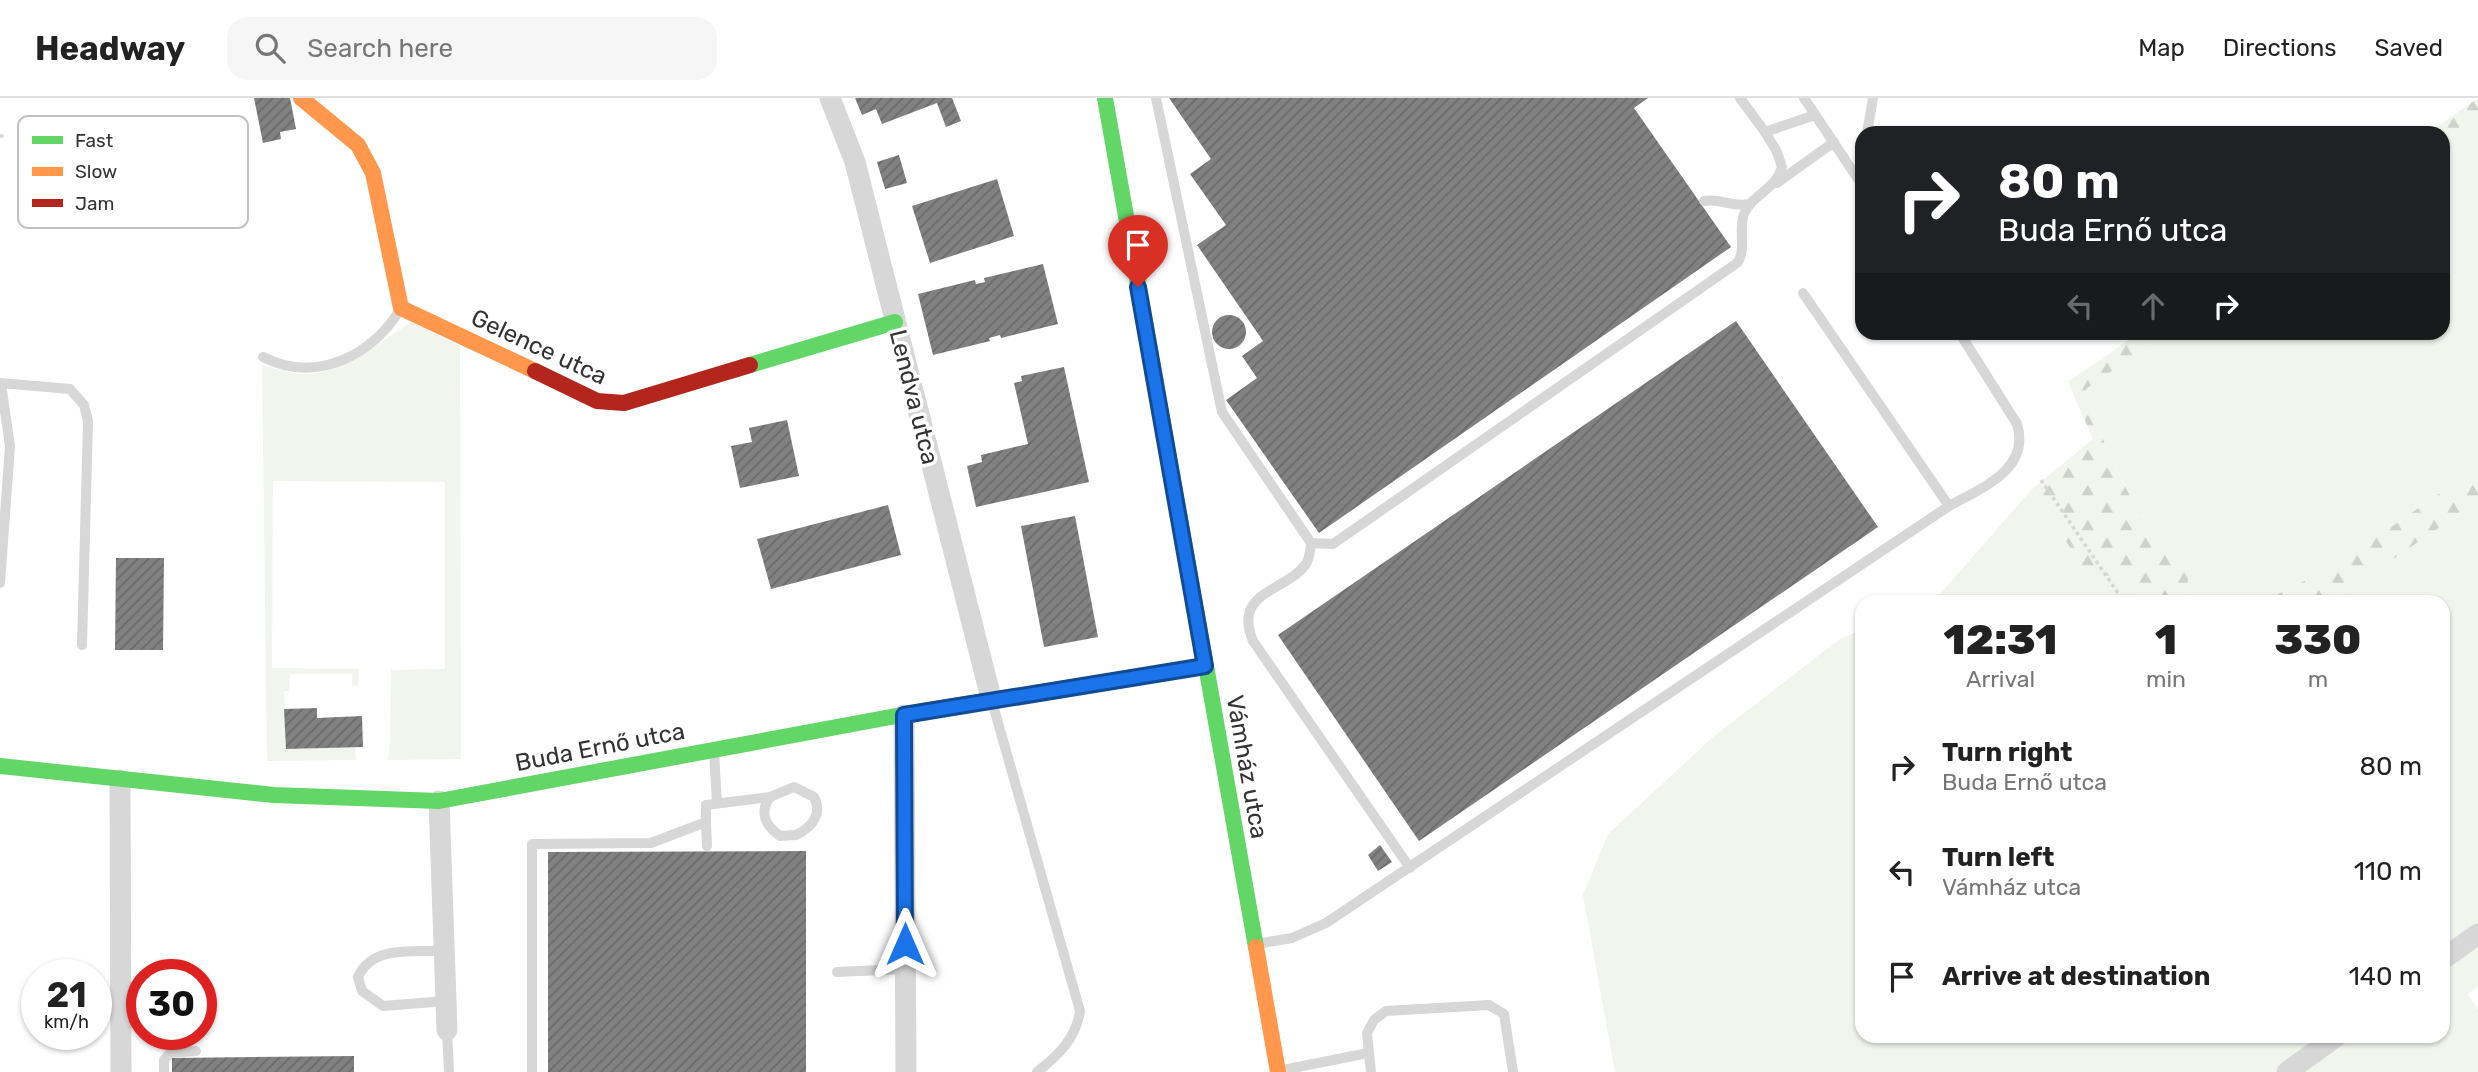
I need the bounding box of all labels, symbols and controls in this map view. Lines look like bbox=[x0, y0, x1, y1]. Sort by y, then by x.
search box bbox=[227, 17, 717, 80]
text: Headway bbox=[35, 29, 185, 68]
icon: search bbox=[251, 29, 289, 67]
text: Search here bbox=[307, 33, 453, 64]
text: Map bbox=[2138, 34, 2185, 62]
text: Directions bbox=[2223, 34, 2336, 62]
text: Saved bbox=[2374, 34, 2443, 62]
legend bbox=[18, 116, 248, 228]
text: Fast bbox=[75, 129, 114, 152]
text: 80 m bbox=[1998, 152, 2120, 210]
icon: right bbox=[1883, 154, 1974, 245]
text: Slow bbox=[75, 160, 117, 183]
text: Jam bbox=[75, 192, 114, 215]
text: Buda Ernő utca bbox=[1998, 211, 2227, 249]
pin bbox=[1108, 215, 1168, 287]
icon: arrive bbox=[1119, 226, 1157, 264]
icon: left bbox=[2061, 287, 2099, 325]
icon: ahead bbox=[2134, 287, 2172, 325]
icon: right bbox=[2207, 287, 2245, 325]
street label: Gelence utca bbox=[467, 303, 611, 391]
street label: Lendva utca bbox=[884, 327, 944, 467]
text: 12:31 bbox=[1944, 615, 2057, 665]
text: 1 bbox=[2155, 615, 2177, 665]
text: 330 bbox=[2275, 615, 2361, 665]
text: Arrival bbox=[1966, 665, 2035, 693]
text: min bbox=[2146, 665, 2186, 693]
text: m bbox=[2308, 665, 2328, 693]
street label: Vámház utca bbox=[1221, 693, 1273, 841]
street label: Buda Ernő utca bbox=[513, 717, 687, 777]
text: Turn right bbox=[1942, 737, 2072, 768]
icon: right bbox=[1883, 748, 1921, 786]
text: 80 m bbox=[2359, 751, 2422, 782]
text: Buda Ernő utca bbox=[1942, 768, 2107, 796]
text: Turn left bbox=[1942, 842, 2054, 873]
icon: left bbox=[1883, 853, 1921, 891]
text: 110 m bbox=[2354, 856, 2422, 887]
text: Vámház utca bbox=[1942, 873, 2081, 901]
position arrow bbox=[868, 907, 942, 981]
icon: arrive bbox=[1883, 958, 1921, 996]
speed limit sign: 30 bbox=[126, 959, 217, 1050]
text: Arrive at destination bbox=[1942, 961, 2210, 992]
text: 140 m bbox=[2349, 961, 2422, 992]
text: 21 bbox=[46, 974, 87, 1016]
text: km/h bbox=[44, 1011, 89, 1033]

